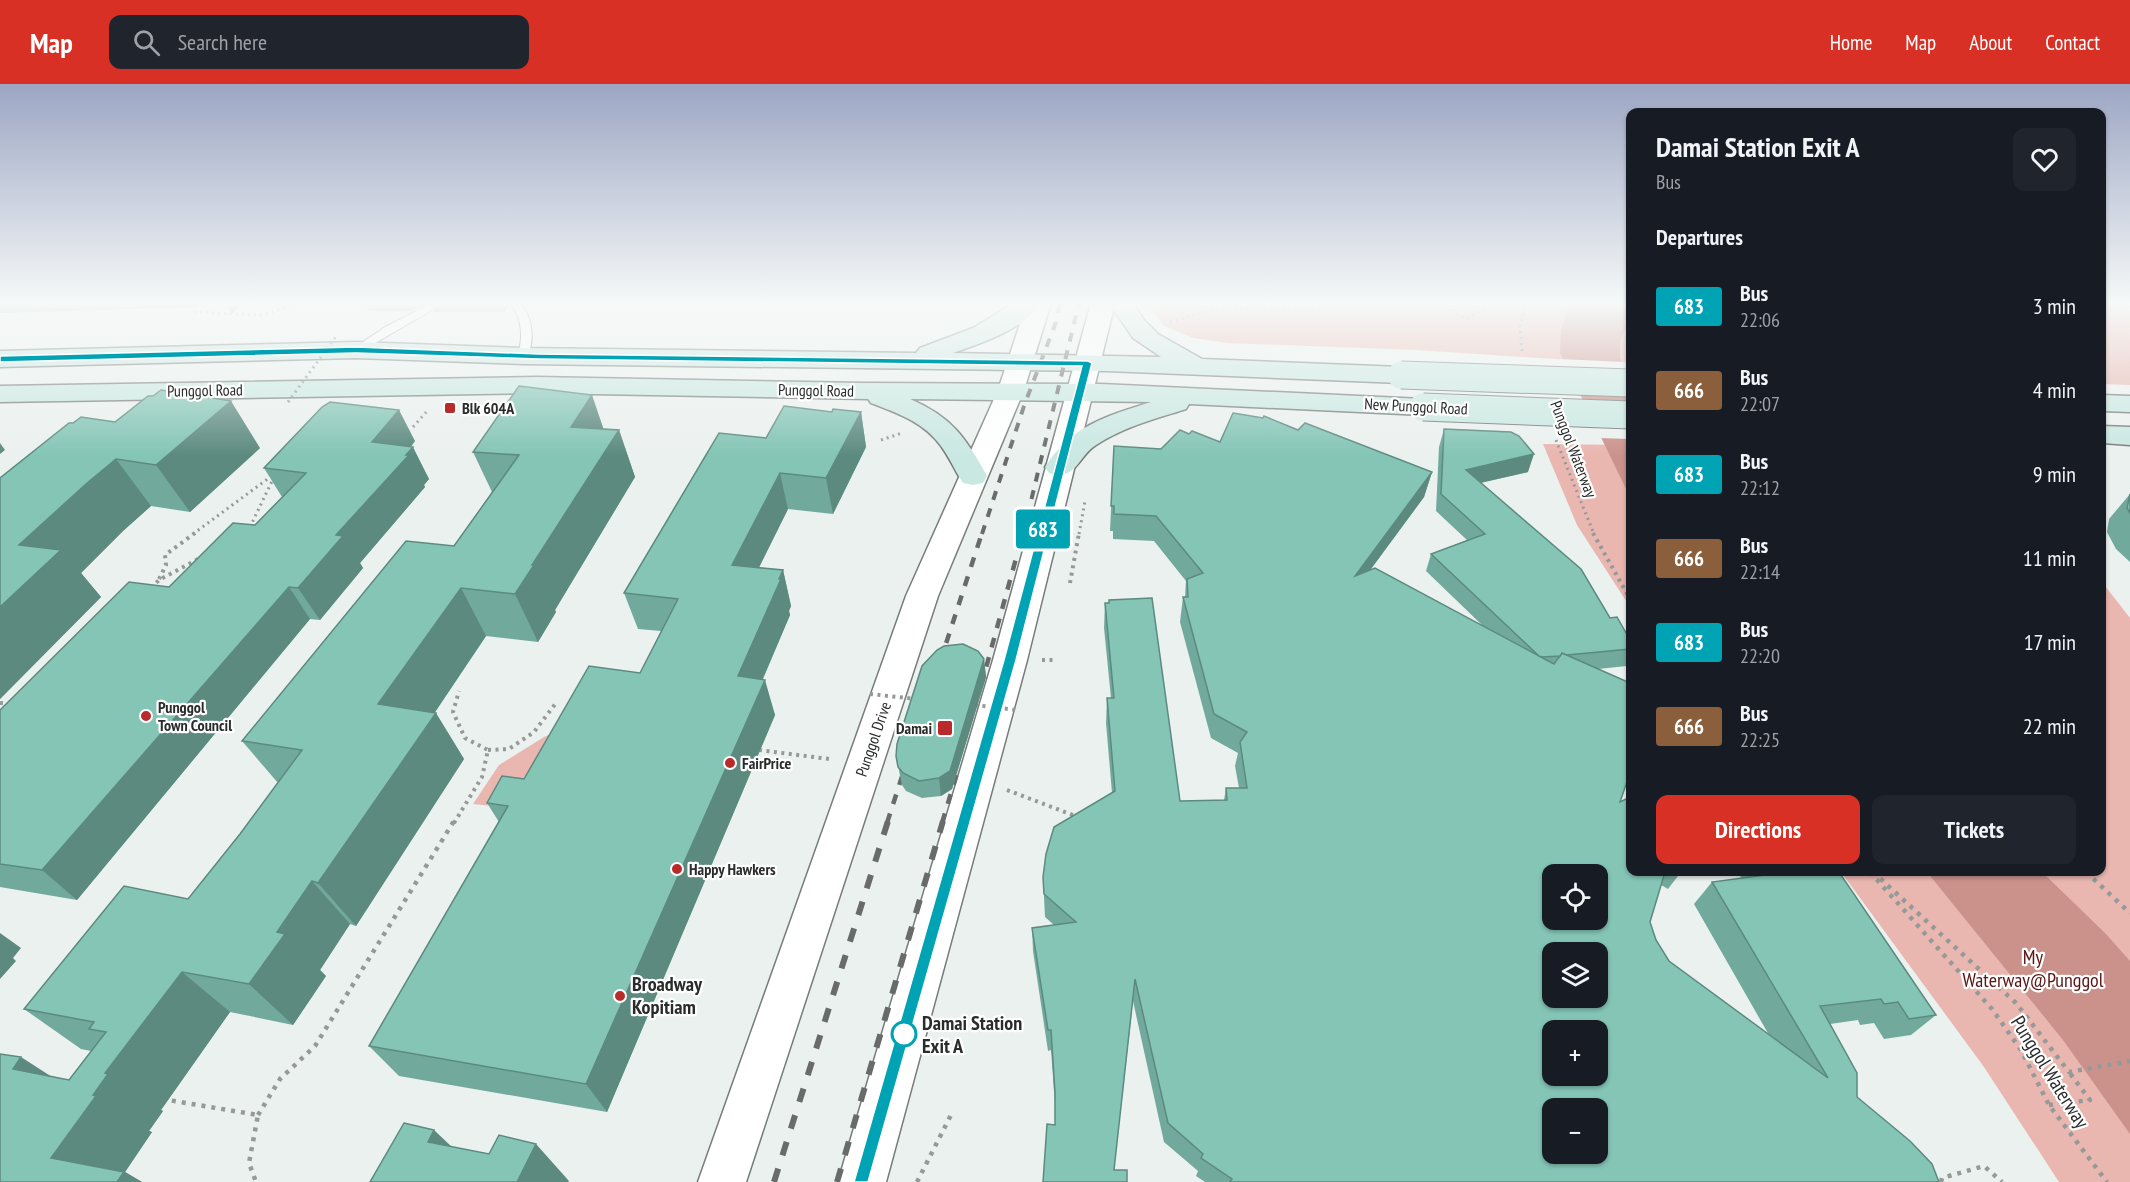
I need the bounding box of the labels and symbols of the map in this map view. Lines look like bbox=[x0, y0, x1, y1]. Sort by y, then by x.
street label: Punggol Road bbox=[167, 379, 243, 401]
street label: Punggol Road bbox=[778, 379, 854, 401]
street label: New Punggol Road bbox=[1364, 393, 1468, 419]
place label: Blk 604A bbox=[462, 398, 515, 418]
street label: Punggol Waterway bbox=[1546, 398, 1602, 500]
marker: Blk 604A bbox=[443, 401, 457, 415]
line badge: 683 bbox=[1008, 510, 1078, 548]
place label: Punggol Town Council bbox=[158, 697, 232, 735]
street label: Punggol Drive bbox=[851, 699, 895, 779]
marker: Punggol Town Council bbox=[139, 709, 153, 723]
place label: Damai bbox=[896, 718, 932, 738]
marker: Damai bbox=[936, 719, 954, 737]
place label: FairPrice bbox=[742, 753, 792, 773]
marker: FairPrice bbox=[723, 756, 737, 770]
place label: Happy Hawkers bbox=[689, 859, 776, 879]
marker: Happy Hawkers bbox=[670, 862, 684, 876]
park label: My Waterway@Punggol bbox=[1963, 944, 2104, 993]
place label: Broadway Kopitiam bbox=[632, 971, 703, 1020]
marker: Broadway Kopitiam bbox=[613, 989, 627, 1003]
place label: Damai Station Exit A bbox=[922, 1010, 1022, 1059]
street label: Punggol Waterway bbox=[2005, 1011, 2095, 1133]
marker: Damai Station Exit A bbox=[891, 1021, 917, 1047]

